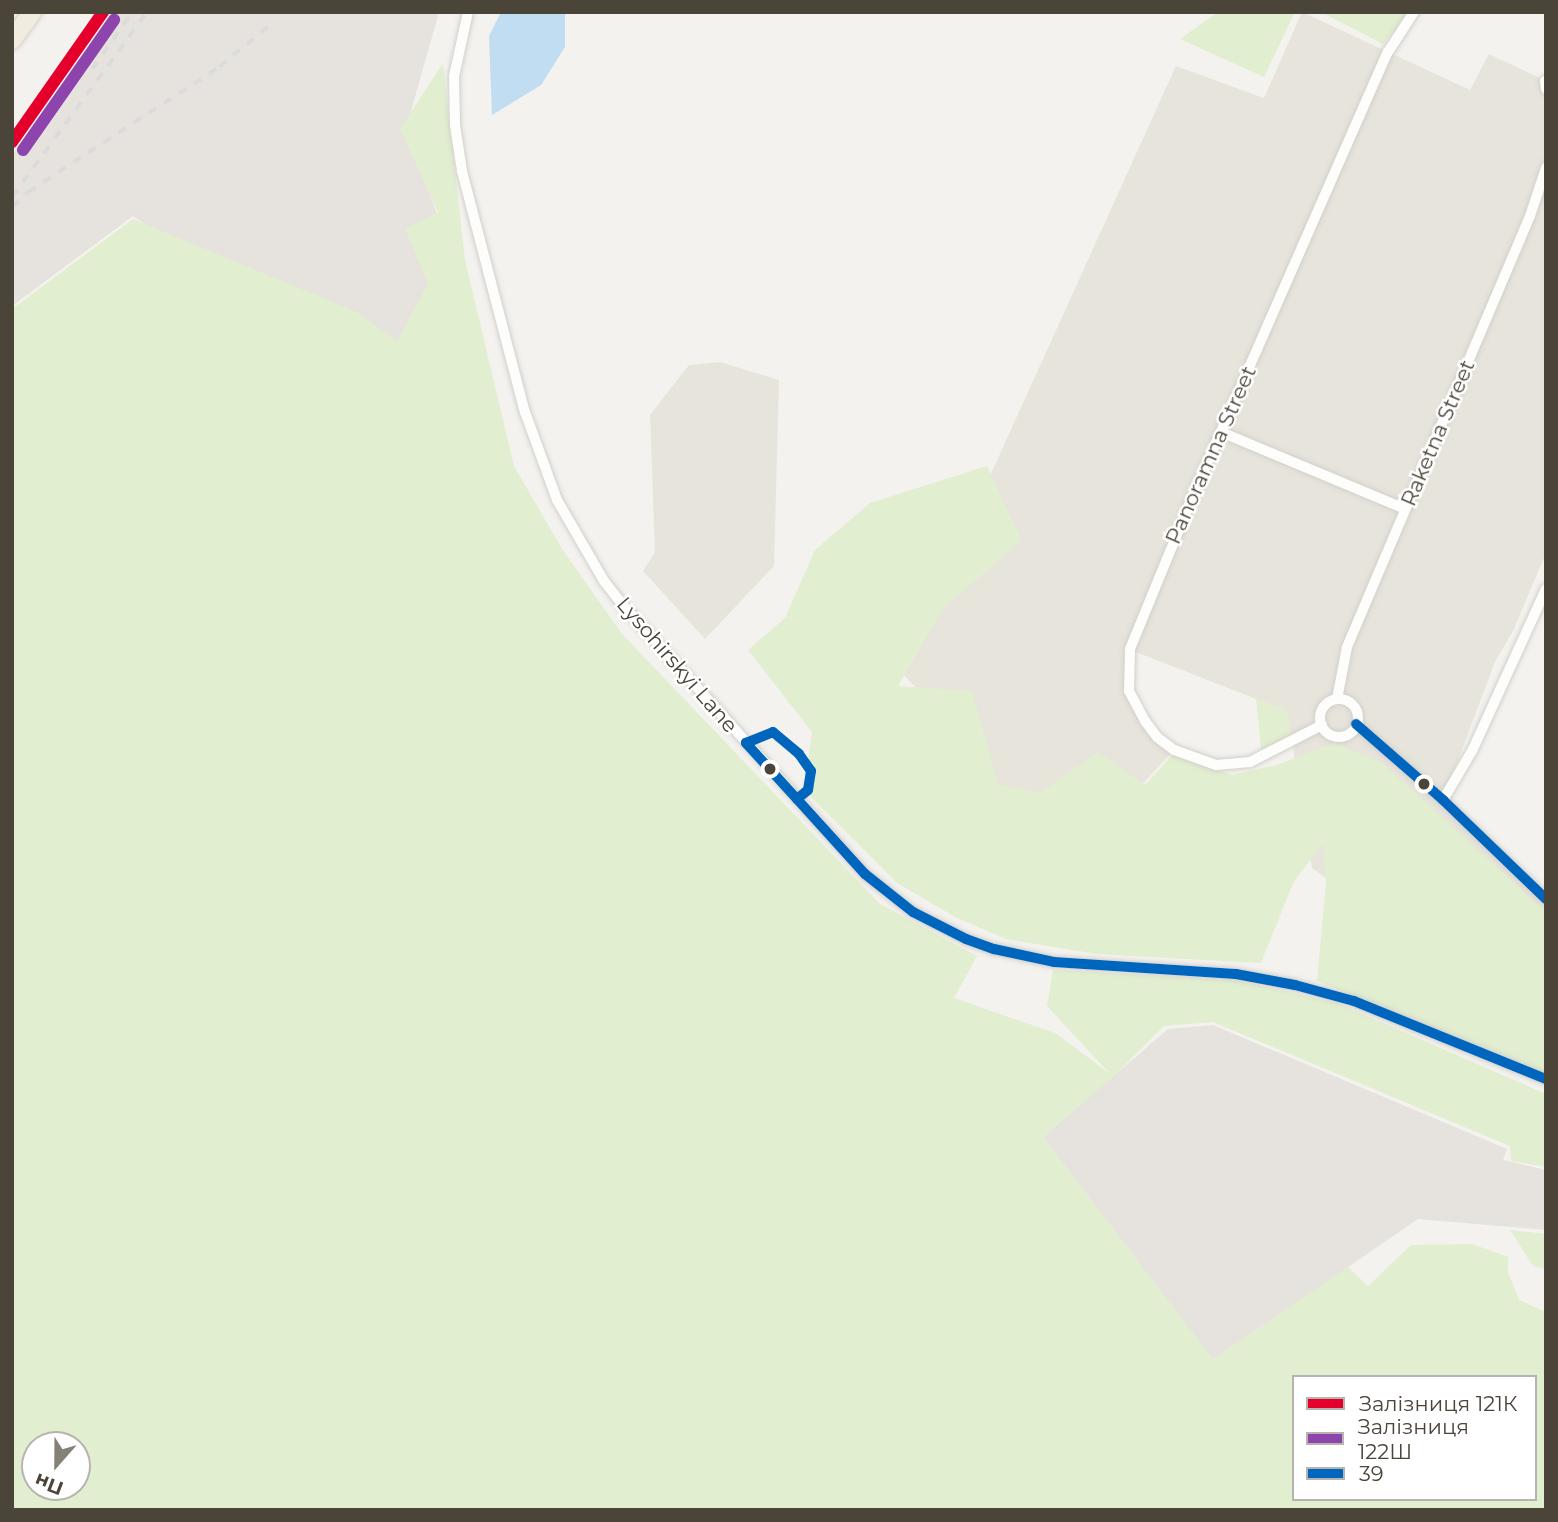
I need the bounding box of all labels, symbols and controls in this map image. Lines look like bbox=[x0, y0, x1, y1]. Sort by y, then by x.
street label: Raketna Street bbox=[1396, 356, 1480, 510]
street label: Panoramna Street bbox=[1160, 362, 1262, 548]
street label: Lysohirskyi Lane bbox=[611, 592, 743, 738]
unlabelled marker bbox=[763, 762, 777, 776]
unlabelled marker bbox=[1417, 777, 1431, 791]
legend bbox=[1292, 1375, 1537, 1501]
text: Залізниця 121К bbox=[1359, 1391, 1518, 1416]
text: Залізниця 122Ш bbox=[1358, 1414, 1469, 1464]
north arrow bbox=[21, 1431, 91, 1501]
text: 39 bbox=[1359, 1461, 1384, 1486]
text: Пн bbox=[32, 1468, 66, 1500]

